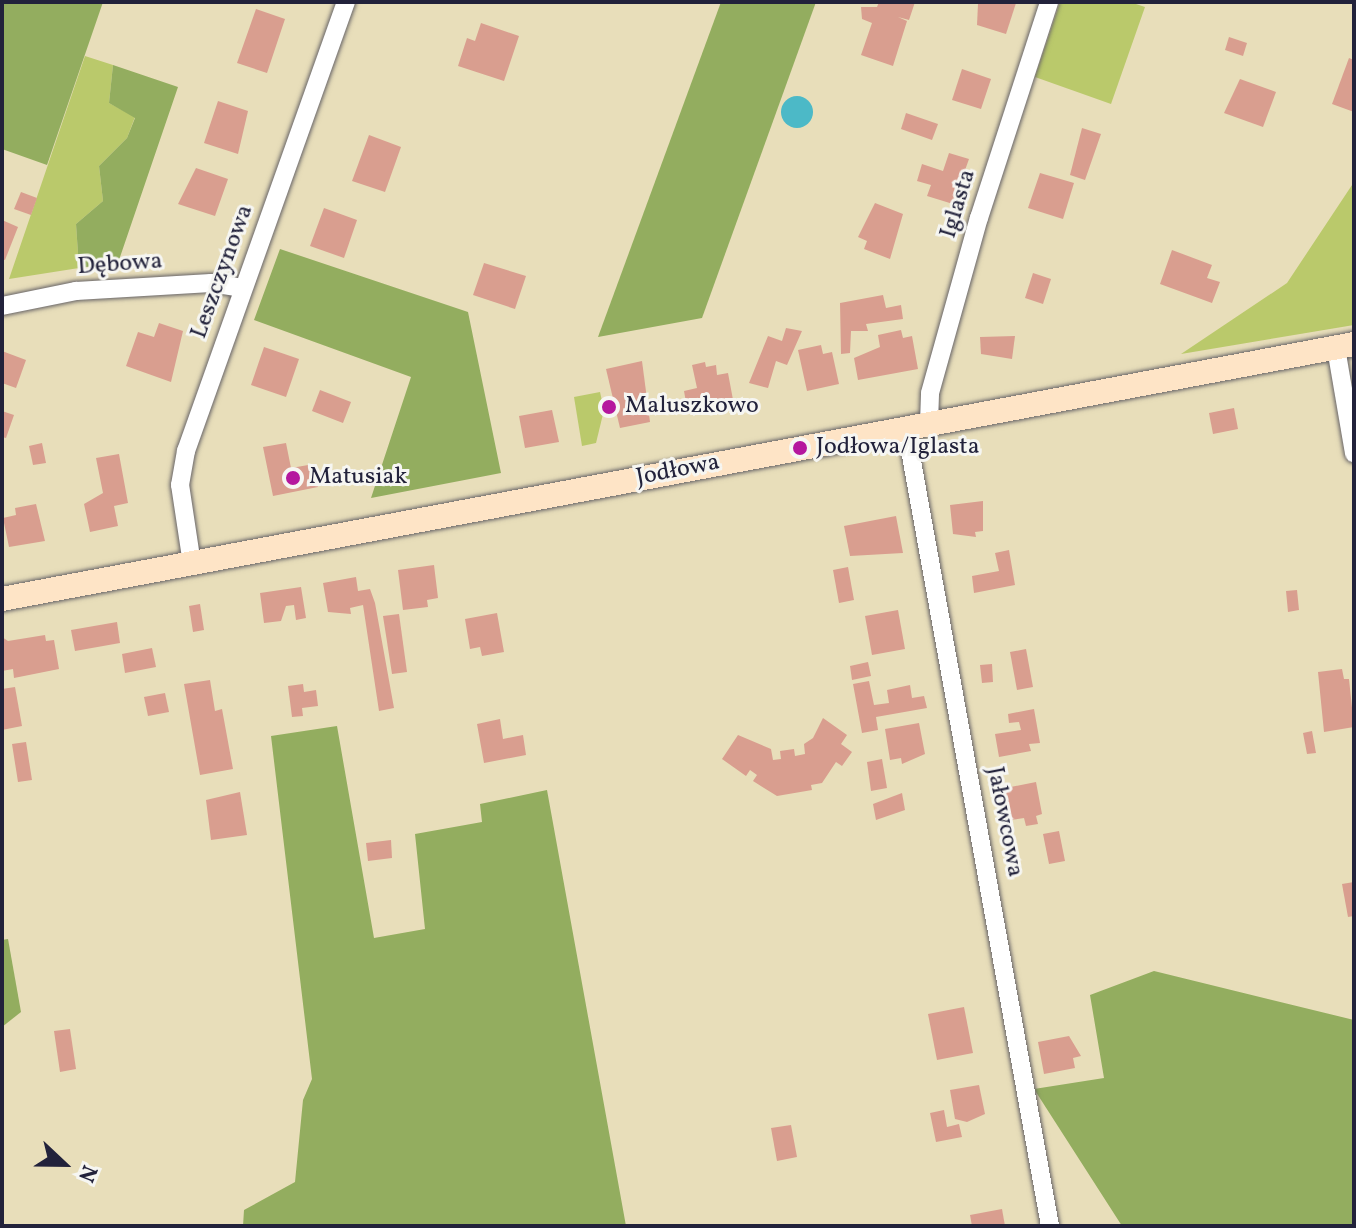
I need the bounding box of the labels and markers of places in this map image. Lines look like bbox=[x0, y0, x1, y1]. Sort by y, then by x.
place label: Maluszkowo bbox=[625, 393, 759, 421]
marker: Maluszkowo bbox=[600, 398, 618, 416]
place label: Jodłowa/Iglasta bbox=[816, 434, 980, 462]
marker: Jodłowa/Iglasta bbox=[791, 439, 809, 457]
place label: Matusiak bbox=[309, 464, 407, 492]
marker: Matusiak bbox=[284, 469, 302, 487]

